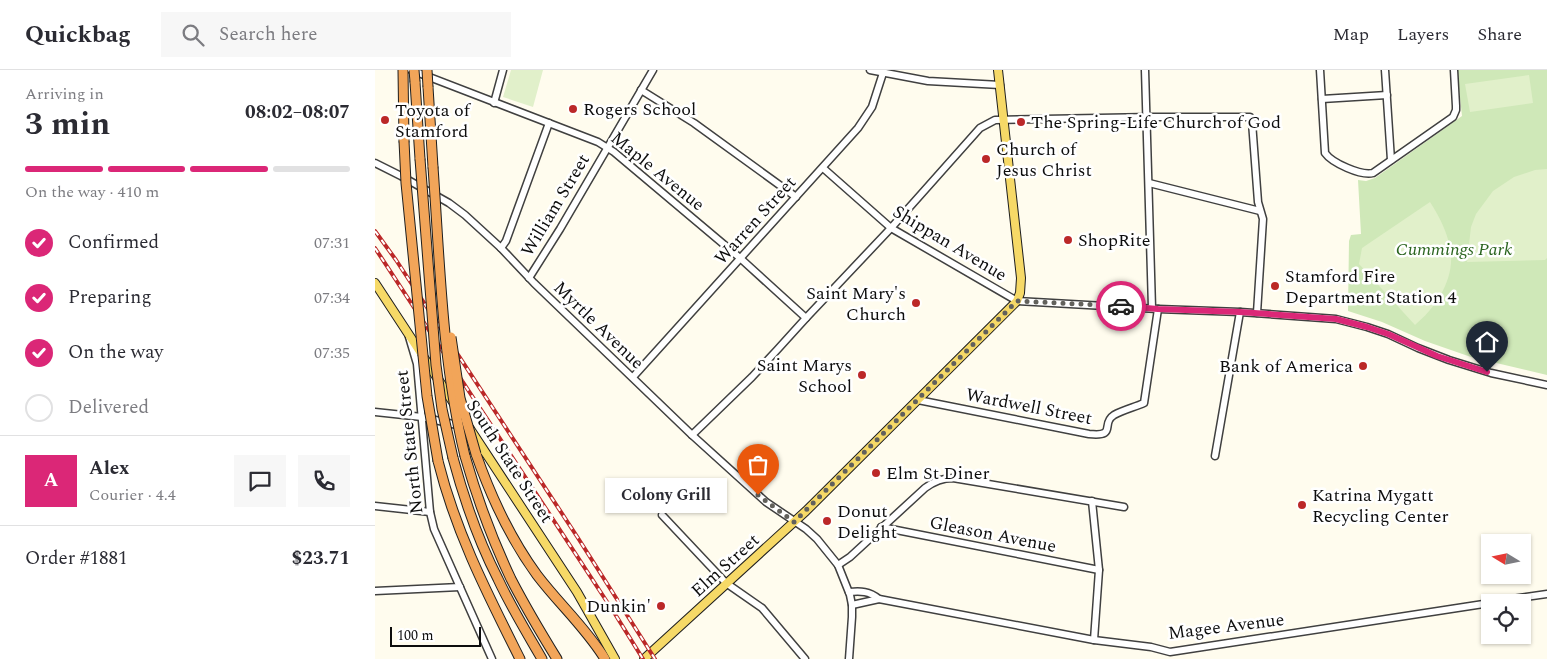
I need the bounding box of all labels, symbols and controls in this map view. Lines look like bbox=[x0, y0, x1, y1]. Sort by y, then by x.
search box bbox=[161, 12, 511, 57]
text: Quickbag bbox=[25, 17, 131, 53]
text: Search here bbox=[219, 20, 318, 49]
icon: search bbox=[179, 21, 207, 49]
text: Map bbox=[1333, 21, 1369, 48]
text: Layers bbox=[1397, 21, 1449, 48]
text: Share bbox=[1477, 21, 1522, 48]
text: Arriving in bbox=[25, 82, 104, 106]
place label: Rogers School bbox=[583, 96, 696, 123]
place label: Toyota of Stamford bbox=[395, 97, 472, 145]
text: 08:02–08:07 bbox=[245, 98, 350, 127]
text: 3 min bbox=[25, 100, 110, 149]
marker: Rogers School bbox=[567, 103, 579, 115]
place label: The Spring-Life Church of God bbox=[1031, 109, 1281, 136]
marker: Toyota of Stamford bbox=[379, 114, 391, 126]
marker: The Spring-Life Church of God bbox=[1015, 116, 1027, 128]
street label: Maple Avenue bbox=[605, 125, 711, 218]
place label: Church of Jesus Christ bbox=[996, 136, 1092, 184]
street label: William Street bbox=[514, 149, 597, 262]
marker: Church of Jesus Christ bbox=[980, 153, 992, 165]
street label: Warren Street bbox=[708, 170, 803, 271]
text: On the way · 410 m bbox=[25, 180, 159, 204]
street label: Shippan Avenue bbox=[887, 199, 1012, 288]
place label: ShopRite bbox=[1078, 227, 1151, 254]
text: Confirmed bbox=[68, 228, 159, 257]
icon: check bbox=[25, 229, 53, 257]
text: 07:31 bbox=[314, 231, 350, 255]
marker: ShopRite bbox=[1062, 234, 1074, 246]
park label: Cummings Park bbox=[1396, 236, 1513, 263]
place label: Stamford Fire Department Station 4 bbox=[1285, 263, 1457, 311]
street label: Myrtle Avenue bbox=[547, 275, 650, 376]
place label: Saint Mary's Church bbox=[806, 280, 906, 328]
marker: Stamford Fire Department Station 4 bbox=[1269, 280, 1281, 292]
courier bbox=[1096, 281, 1146, 331]
text: Preparing bbox=[68, 283, 152, 312]
icon: check bbox=[25, 284, 53, 312]
text: 07:34 bbox=[314, 286, 350, 310]
icon: car bbox=[1107, 292, 1135, 320]
marker: Saint Mary's Church bbox=[910, 297, 922, 309]
pin bbox=[1466, 321, 1508, 372]
icon: home bbox=[1473, 328, 1501, 356]
text: On the way bbox=[68, 338, 164, 367]
icon: check bbox=[25, 339, 53, 367]
text: 07:35 bbox=[314, 341, 350, 365]
place label: Saint Marys School bbox=[757, 352, 852, 400]
place label: Bank of America bbox=[1219, 353, 1353, 380]
marker: Bank of America bbox=[1357, 360, 1369, 372]
street label: North State Street bbox=[389, 369, 430, 515]
marker: Saint Marys School bbox=[856, 369, 868, 381]
street label: Wardwell Street bbox=[964, 381, 1094, 432]
text: Delivered bbox=[68, 393, 149, 422]
street label: South State Street bbox=[459, 394, 560, 529]
pin bbox=[737, 444, 779, 495]
icon: bag bbox=[744, 451, 772, 479]
text: Alex bbox=[89, 454, 130, 483]
button: chat bbox=[234, 455, 286, 507]
button: phone bbox=[298, 455, 350, 507]
place label: Elm St Diner bbox=[886, 460, 990, 487]
text: A bbox=[44, 466, 58, 495]
marker: Elm St Diner bbox=[870, 467, 882, 479]
callout: Colony Grill bbox=[605, 478, 728, 512]
place label: Katrina Mygatt Recycling Center bbox=[1312, 482, 1449, 530]
text: Courier · 4.4 bbox=[89, 483, 176, 507]
text: Colony Grill bbox=[621, 483, 711, 507]
place label: Donut Delight bbox=[837, 498, 897, 546]
marker: Katrina Mygatt Recycling Center bbox=[1296, 499, 1308, 511]
street label: Gleason Avenue bbox=[927, 509, 1059, 560]
marker: Donut Delight bbox=[821, 515, 833, 527]
street label: Elm Street bbox=[685, 527, 766, 604]
north arrow bbox=[1481, 534, 1531, 584]
map controls bbox=[1481, 534, 1531, 644]
text: Order #1881 bbox=[25, 544, 128, 573]
text: $23.71 bbox=[292, 544, 350, 573]
place label: Dunkin' bbox=[586, 593, 651, 620]
button: locate bbox=[1481, 594, 1531, 644]
marker: Dunkin' bbox=[655, 600, 667, 612]
street label: Magee Avenue bbox=[1166, 606, 1286, 647]
scale bar bbox=[390, 624, 481, 647]
text: 100 m bbox=[397, 625, 434, 646]

